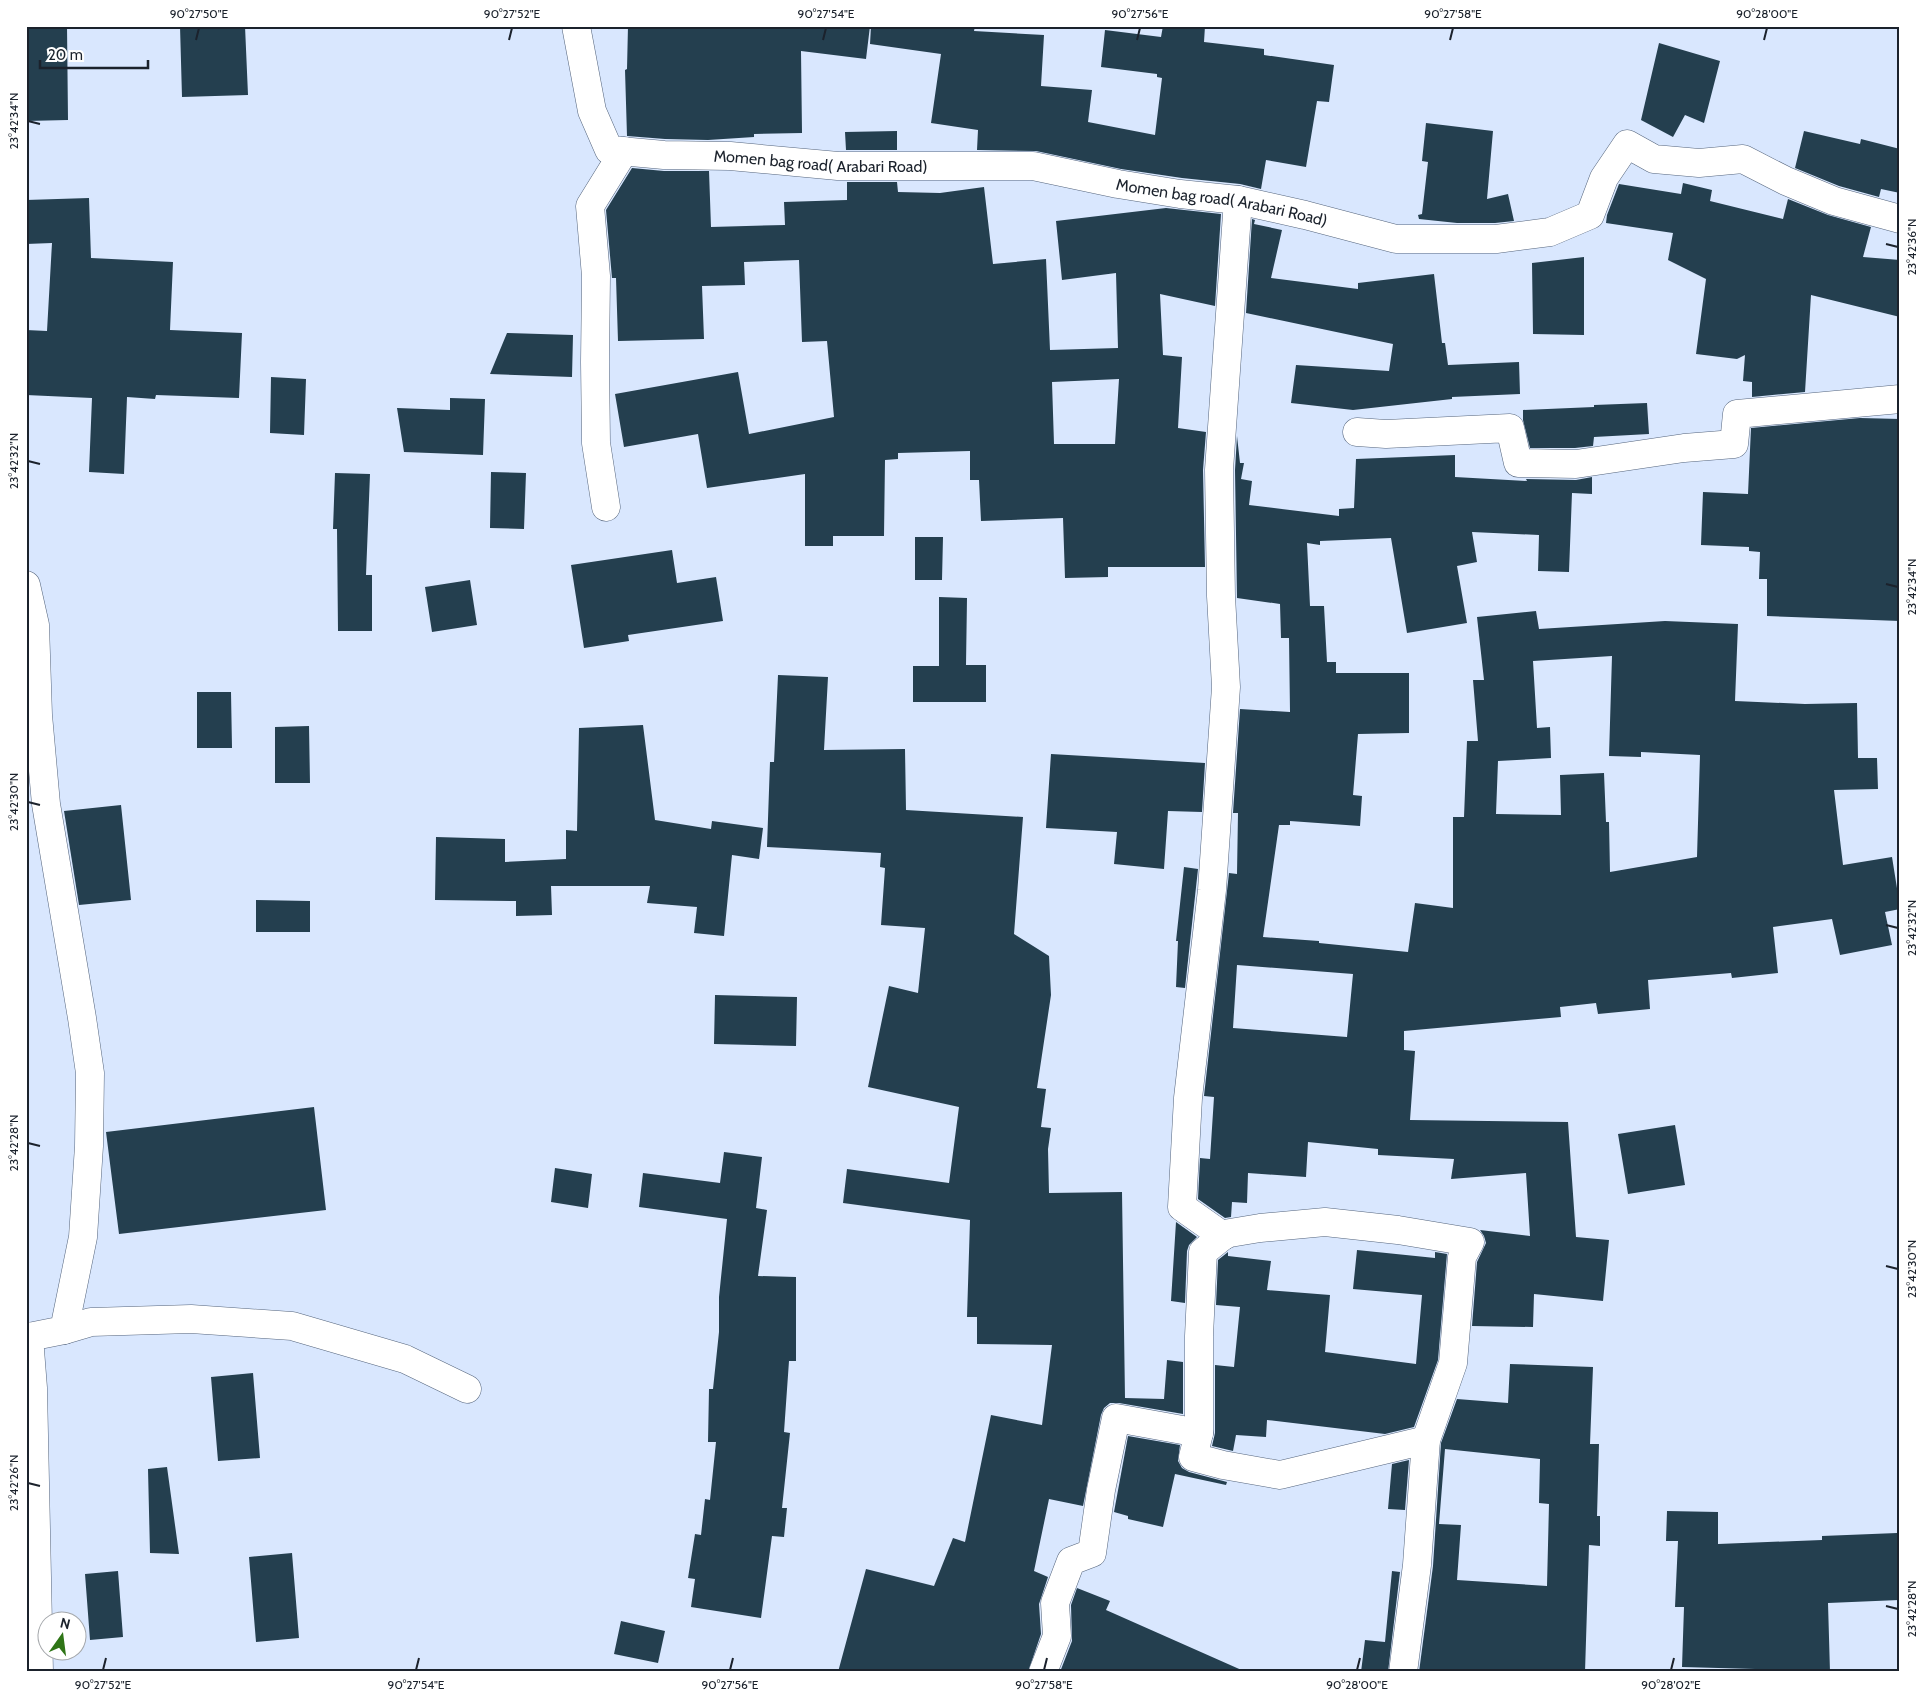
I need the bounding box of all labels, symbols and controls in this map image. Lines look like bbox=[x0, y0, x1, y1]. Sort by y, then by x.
text: 90°27'50"E bbox=[170, 6, 229, 21]
text: 90°27'52"E bbox=[484, 6, 541, 21]
text: 90°27'54"E bbox=[798, 6, 855, 21]
text: 90°27'56"E bbox=[1112, 6, 1169, 21]
text: 90°27'58"E bbox=[1424, 6, 1482, 21]
text: 90°28'00"E bbox=[1736, 6, 1798, 21]
scale bar bbox=[40, 38, 148, 70]
text: 20 m bbox=[48, 46, 83, 64]
text: 23°42'34"N bbox=[6, 93, 21, 149]
street label: Momen bag road( Arabari Road) bbox=[713, 146, 927, 176]
street label: Momen bag road( Arabari Road) bbox=[1115, 174, 1329, 230]
text: 23°42'36"N bbox=[1904, 219, 1919, 275]
text: 23°42'32"N bbox=[6, 433, 21, 489]
text: 23°42'34"N bbox=[1904, 559, 1919, 615]
text: 23°42'30"N bbox=[6, 773, 21, 831]
text: 23°42'32"N bbox=[1904, 900, 1919, 956]
text: 23°42'28"N bbox=[6, 1114, 21, 1172]
text: 23°42'30"N bbox=[1904, 1240, 1919, 1298]
text: 23°42'26"N bbox=[6, 1455, 21, 1511]
text: 23°42'28"N bbox=[1904, 1580, 1919, 1638]
north arrow bbox=[38, 1610, 88, 1660]
text: N bbox=[58, 1613, 72, 1633]
text: 90°27'52"E bbox=[75, 1677, 132, 1692]
text: 90°27'54"E bbox=[388, 1677, 445, 1692]
text: 90°27'56"E bbox=[702, 1677, 759, 1692]
text: 90°27'58"E bbox=[1015, 1677, 1073, 1692]
text: 90°28'00"E bbox=[1326, 1677, 1388, 1692]
text: 90°28'02"E bbox=[1641, 1677, 1701, 1692]

